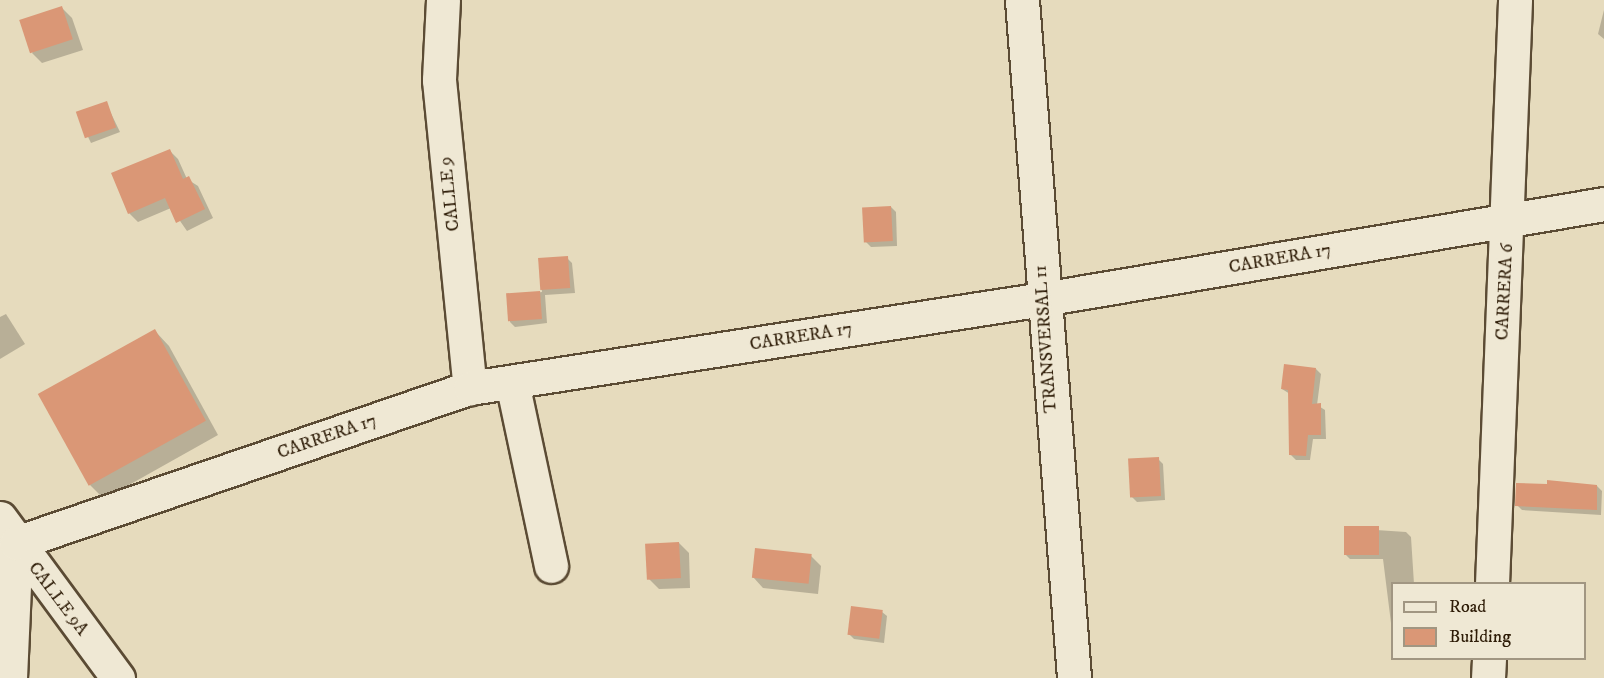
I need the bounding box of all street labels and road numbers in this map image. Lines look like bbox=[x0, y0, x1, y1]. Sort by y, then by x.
street label: CALLE 9 bbox=[435, 156, 465, 232]
street label: CARRERA 17 bbox=[1227, 239, 1333, 279]
street label: CARRERA 6 bbox=[1492, 243, 1518, 341]
street label: TRANSVERSAL 11 bbox=[1030, 264, 1062, 414]
street label: CARRERA 17 bbox=[748, 318, 854, 356]
street label: CARRERA 17 bbox=[275, 410, 379, 464]
street label: CALLE 9A bbox=[23, 558, 93, 640]

